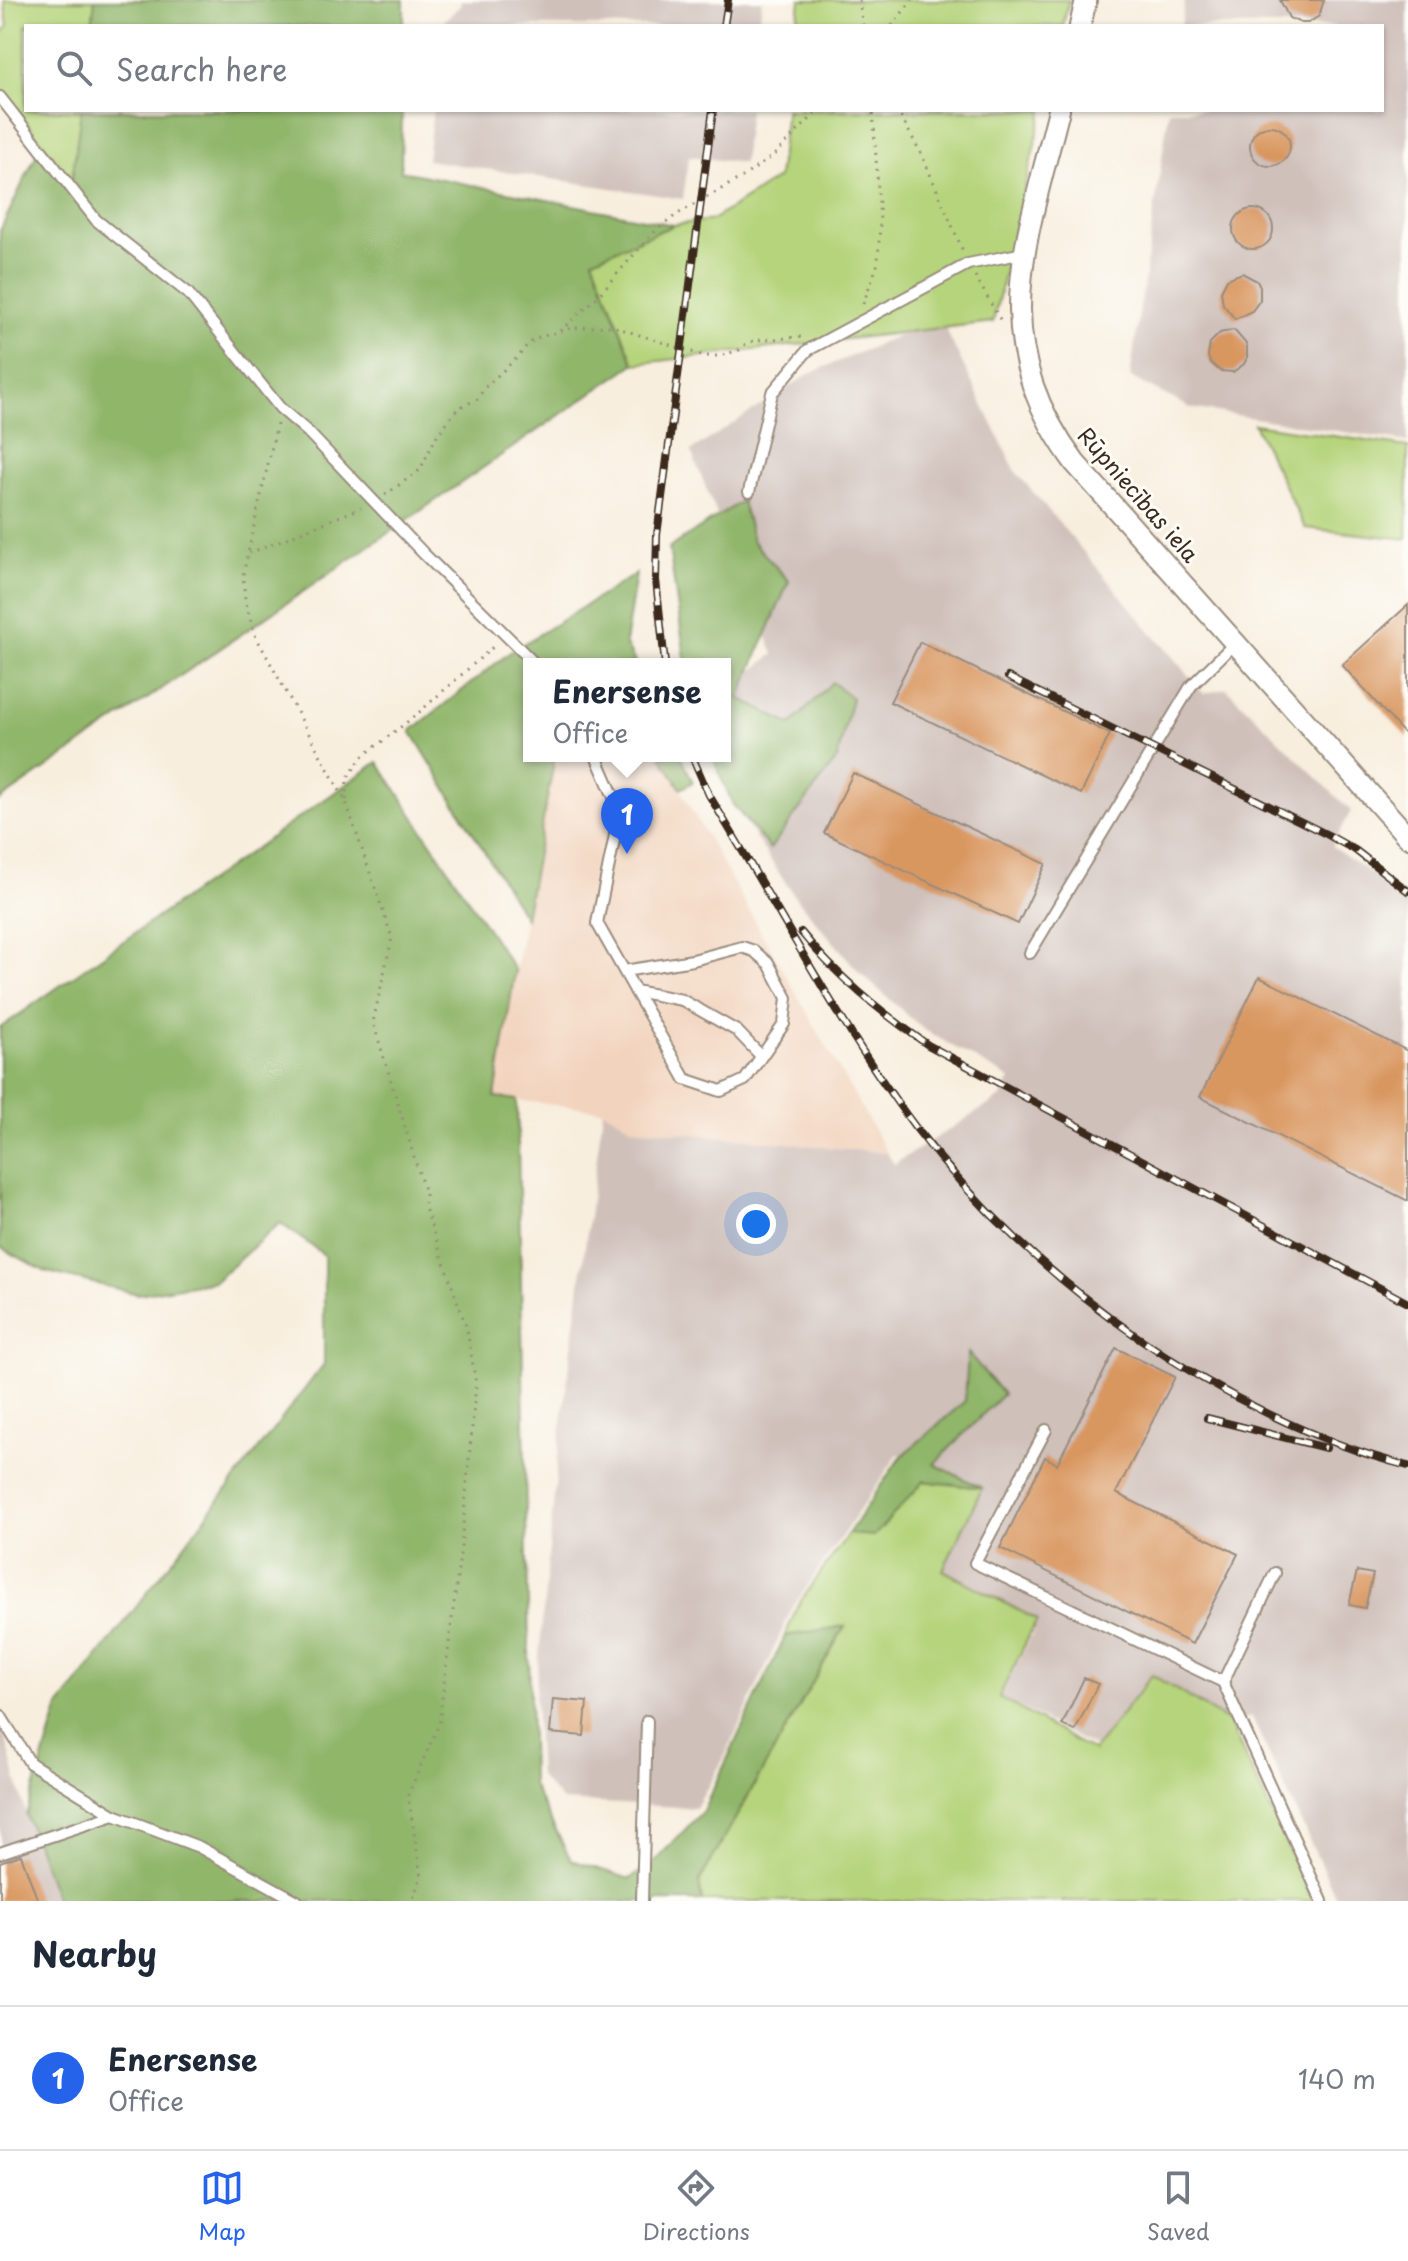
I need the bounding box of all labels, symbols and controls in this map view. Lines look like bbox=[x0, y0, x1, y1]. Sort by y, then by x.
search box bbox=[24, 24, 1384, 112]
icon: search bbox=[52, 46, 96, 90]
text: Search here bbox=[116, 46, 288, 91]
street label: Rūpniecības iela bbox=[1071, 419, 1207, 569]
popup bbox=[523, 658, 731, 762]
text: Enersense bbox=[552, 668, 702, 713]
text: Office bbox=[552, 713, 628, 752]
pin: 1 bbox=[601, 788, 653, 854]
your location bbox=[736, 1204, 776, 1244]
text: Nearby bbox=[32, 1927, 157, 1979]
text: Enersense bbox=[108, 2036, 258, 2081]
text: 1 bbox=[52, 2059, 64, 2098]
text: 140 m bbox=[1298, 2059, 1376, 2098]
text: Office bbox=[108, 2081, 184, 2120]
tab: Map bbox=[199, 2166, 246, 2247]
tab: Directions bbox=[643, 2166, 750, 2247]
tab: Saved bbox=[1147, 2166, 1209, 2247]

